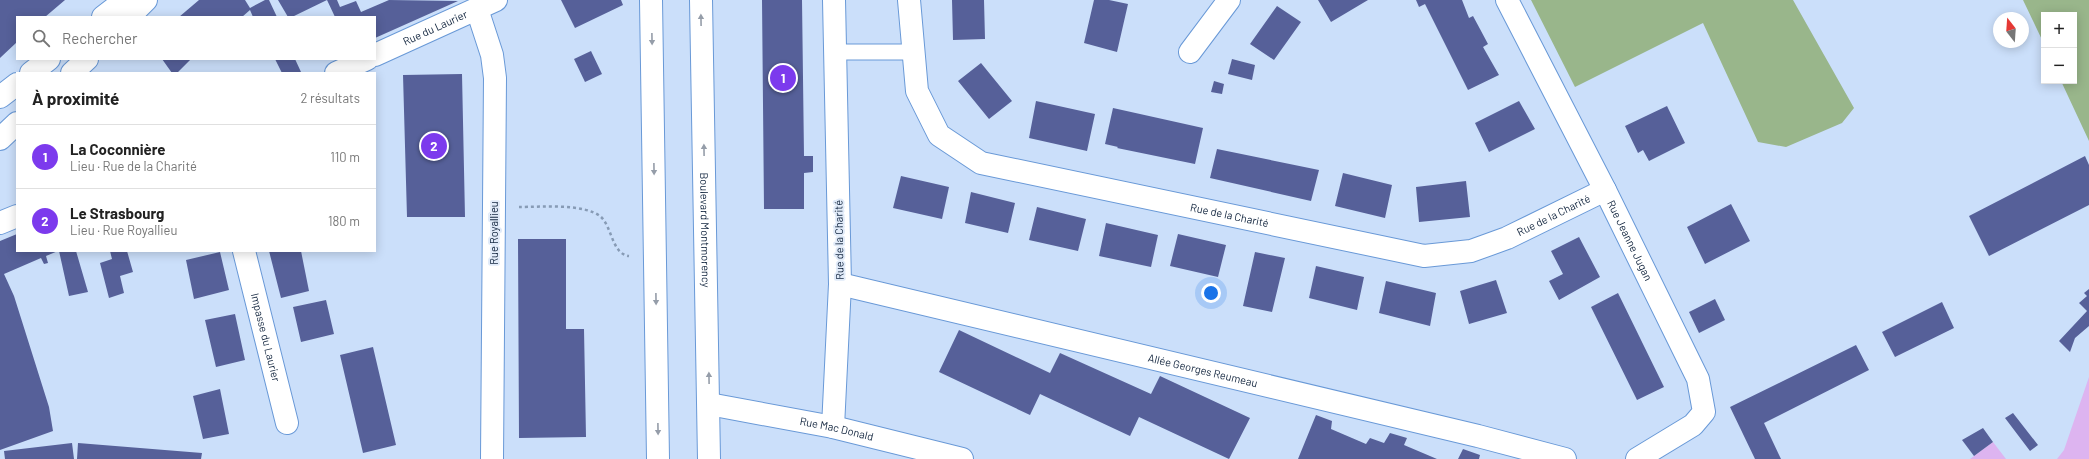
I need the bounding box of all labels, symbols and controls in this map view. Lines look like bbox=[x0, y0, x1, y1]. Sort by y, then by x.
street label: Rue du Laurier bbox=[401, 7, 469, 47]
north arrow bbox=[1993, 12, 2029, 48]
map controls bbox=[2041, 12, 2077, 84]
button: + bbox=[2041, 12, 2077, 48]
one-way arrow bbox=[698, 13, 704, 26]
search box bbox=[16, 16, 376, 60]
icon: search bbox=[30, 27, 52, 49]
text: Rechercher bbox=[62, 29, 138, 47]
one-way arrow bbox=[649, 33, 655, 46]
button: − bbox=[2041, 48, 2077, 84]
pin: 1 bbox=[770, 63, 796, 93]
text: À proximité bbox=[32, 88, 119, 108]
text: 2 résultats bbox=[300, 90, 360, 106]
pin: 2 bbox=[421, 131, 447, 161]
text: La Coconnière bbox=[70, 140, 165, 158]
one-way arrow bbox=[701, 143, 707, 156]
text: 1 bbox=[43, 149, 47, 165]
text: 110 m bbox=[330, 149, 360, 165]
text: Lieu · Rue de la Charité bbox=[70, 158, 197, 174]
one-way arrow bbox=[651, 163, 657, 176]
street label: Boulevard Montmorency bbox=[698, 172, 713, 288]
street label: Rue de la Charité bbox=[1515, 191, 1592, 238]
street label: Rue Jeanne Jugan bbox=[1605, 198, 1656, 283]
street label: Rue de la Charité bbox=[831, 200, 846, 280]
street label: Rue de la Charité bbox=[1189, 200, 1270, 229]
street label: Rue Royallieu bbox=[487, 201, 500, 265]
text: Le Strasbourg bbox=[70, 204, 164, 222]
text: 2 bbox=[41, 213, 49, 229]
text: 180 m bbox=[328, 213, 360, 229]
text: Lieu · Rue Royallieu bbox=[70, 222, 177, 238]
your location bbox=[1201, 283, 1221, 303]
street label: Impasse du Laurier bbox=[249, 292, 283, 383]
one-way arrow bbox=[653, 293, 659, 306]
street label: Allée Georges Reumeau bbox=[1147, 351, 1259, 389]
one-way arrow bbox=[706, 371, 712, 384]
street label: Rue Mac Donald bbox=[799, 414, 875, 443]
one-way arrow bbox=[655, 423, 661, 436]

